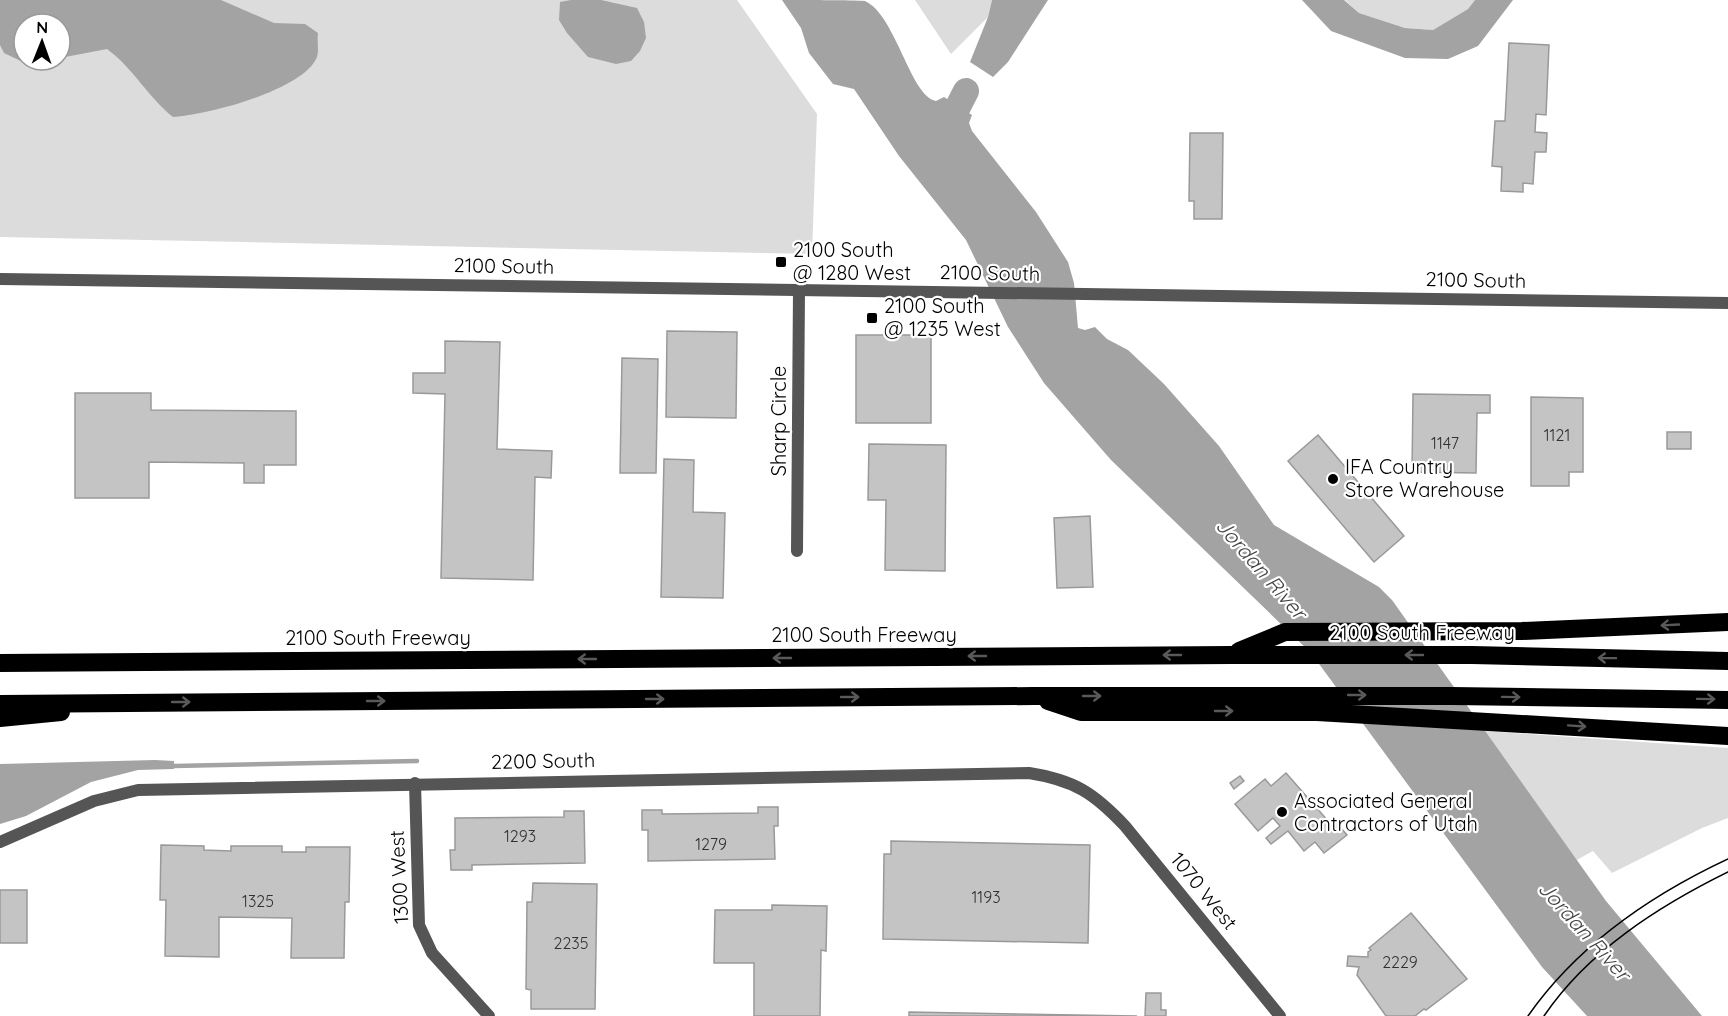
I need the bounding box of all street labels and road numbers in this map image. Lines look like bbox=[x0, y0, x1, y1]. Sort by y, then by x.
street label: 2100 South bbox=[454, 252, 555, 279]
street label: 2100 South bbox=[940, 259, 1041, 286]
street label: 2100 South bbox=[1426, 266, 1527, 293]
street label: Sharp Circle bbox=[766, 366, 791, 476]
street label: 2100 South Freeway bbox=[1329, 620, 1515, 645]
street label: 2100 South Freeway bbox=[771, 622, 957, 647]
street label: 2100 South Freeway bbox=[285, 625, 471, 650]
street label: 2200 South bbox=[491, 747, 595, 774]
street label: 1300 West bbox=[384, 829, 413, 924]
street label: 1070 West bbox=[1166, 847, 1243, 935]

